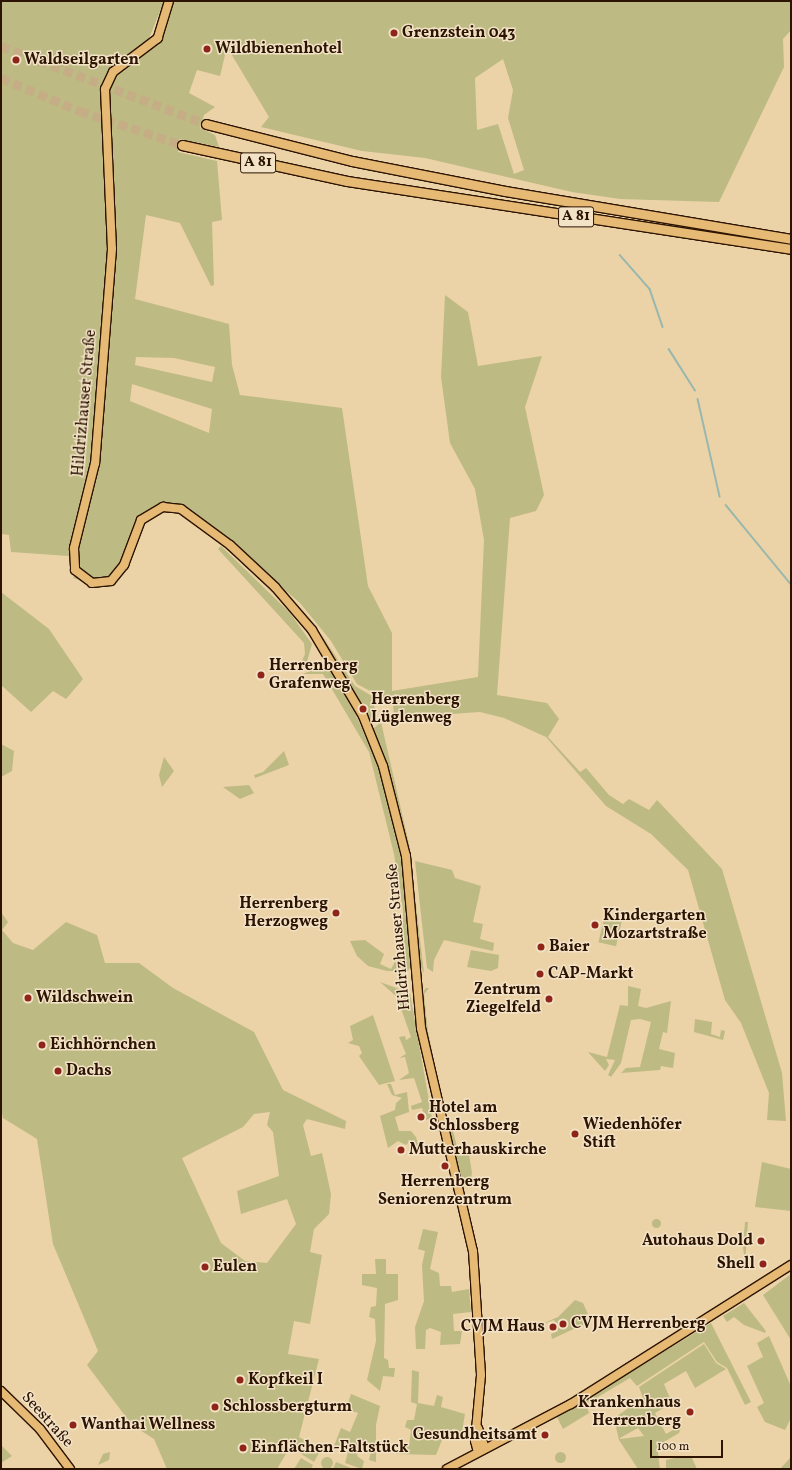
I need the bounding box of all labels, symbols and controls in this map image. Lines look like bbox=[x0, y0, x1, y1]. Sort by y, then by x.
place label: Grenzstein 043 bbox=[402, 23, 516, 43]
marker: Grenzstein 043 bbox=[389, 28, 399, 38]
place label: Wildbienenhotel bbox=[215, 39, 342, 59]
marker: Wildbienenhotel bbox=[202, 44, 212, 54]
place label: Waldseilgarten bbox=[24, 50, 139, 70]
marker: Waldseilgarten bbox=[11, 55, 21, 65]
road number: A 81 bbox=[240, 150, 276, 176]
road number: A 81 bbox=[558, 204, 594, 230]
street label: Hildrizhauser Straße bbox=[69, 329, 101, 477]
place label: Herrenberg Grafenweg bbox=[269, 656, 358, 694]
marker: Herrenberg Grafenweg bbox=[256, 670, 266, 680]
place label: Herrenberg Lüglenweg bbox=[371, 690, 460, 728]
marker: Herrenberg Lüglenweg bbox=[358, 704, 368, 714]
street label: Hildrizhauser Straße bbox=[383, 863, 415, 1011]
place label: Herrenberg Herzogweg bbox=[239, 894, 328, 932]
place label: Kindergarten Mozartstraße bbox=[603, 906, 707, 944]
marker: Herrenberg Herzogweg bbox=[331, 908, 341, 918]
marker: Kindergarten Mozartstraße bbox=[590, 920, 600, 930]
place label: Baier bbox=[549, 937, 590, 957]
marker: Baier bbox=[536, 942, 546, 952]
place label: CAP-Markt bbox=[548, 964, 634, 984]
marker: CAP-Markt bbox=[535, 969, 545, 979]
place label: Zentrum Ziegelfeld bbox=[466, 980, 541, 1018]
place label: Wildschwein bbox=[36, 988, 133, 1008]
marker: Wildschwein bbox=[23, 993, 33, 1003]
marker: Zentrum Ziegelfeld bbox=[544, 994, 554, 1004]
place label: Eichhörnchen bbox=[50, 1035, 156, 1055]
marker: Eichhörnchen bbox=[37, 1040, 47, 1050]
place label: Dachs bbox=[66, 1061, 112, 1081]
marker: Dachs bbox=[53, 1066, 63, 1076]
place label: Hotel am Schlossberg bbox=[429, 1098, 519, 1136]
marker: Hotel am Schlossberg bbox=[416, 1112, 426, 1122]
place label: Wiedenhöfer Stift bbox=[583, 1115, 682, 1153]
marker: Wiedenhöfer Stift bbox=[570, 1129, 580, 1139]
place label: Mutterhauskirche bbox=[409, 1140, 546, 1160]
marker: Mutterhauskirche bbox=[396, 1145, 406, 1155]
marker: Herrenberg Seniorenzentrum bbox=[440, 1161, 450, 1171]
place label: Herrenberg Seniorenzentrum bbox=[378, 1172, 512, 1210]
place label: Autohaus Dold bbox=[642, 1231, 753, 1251]
marker: Autohaus Dold bbox=[756, 1236, 766, 1246]
place label: Shell bbox=[717, 1254, 755, 1274]
place label: Eulen bbox=[213, 1257, 257, 1277]
marker: Shell bbox=[758, 1259, 768, 1269]
marker: Eulen bbox=[200, 1262, 210, 1272]
place label: CVJM Herrenberg bbox=[571, 1314, 706, 1334]
place label: CVJM Haus bbox=[461, 1317, 545, 1337]
marker: CVJM Herrenberg bbox=[558, 1319, 568, 1329]
marker: CVJM Haus bbox=[548, 1322, 558, 1332]
place label: Kopfkeil I bbox=[248, 1370, 323, 1390]
marker: Kopfkeil I bbox=[235, 1375, 245, 1385]
street label: Seestraße bbox=[17, 1388, 77, 1452]
place label: Krankenhaus Herrenberg bbox=[578, 1393, 681, 1431]
place label: Schlossbergturm bbox=[223, 1397, 352, 1417]
marker: Schlossbergturm bbox=[210, 1402, 220, 1412]
marker: Krankenhaus Herrenberg bbox=[684, 1406, 696, 1418]
place label: Wanthai Wellness bbox=[81, 1415, 216, 1435]
marker: Wanthai Wellness bbox=[68, 1420, 78, 1430]
place label: Gesundheitsamt bbox=[413, 1425, 537, 1445]
marker: Gesundheitsamt bbox=[540, 1430, 550, 1440]
scale bar bbox=[652, 1432, 725, 1458]
place label: Einflächen-Faltstück bbox=[251, 1438, 408, 1458]
text: 100 m bbox=[657, 1439, 689, 1455]
marker: Einflächen-Faltstück bbox=[238, 1443, 248, 1453]

